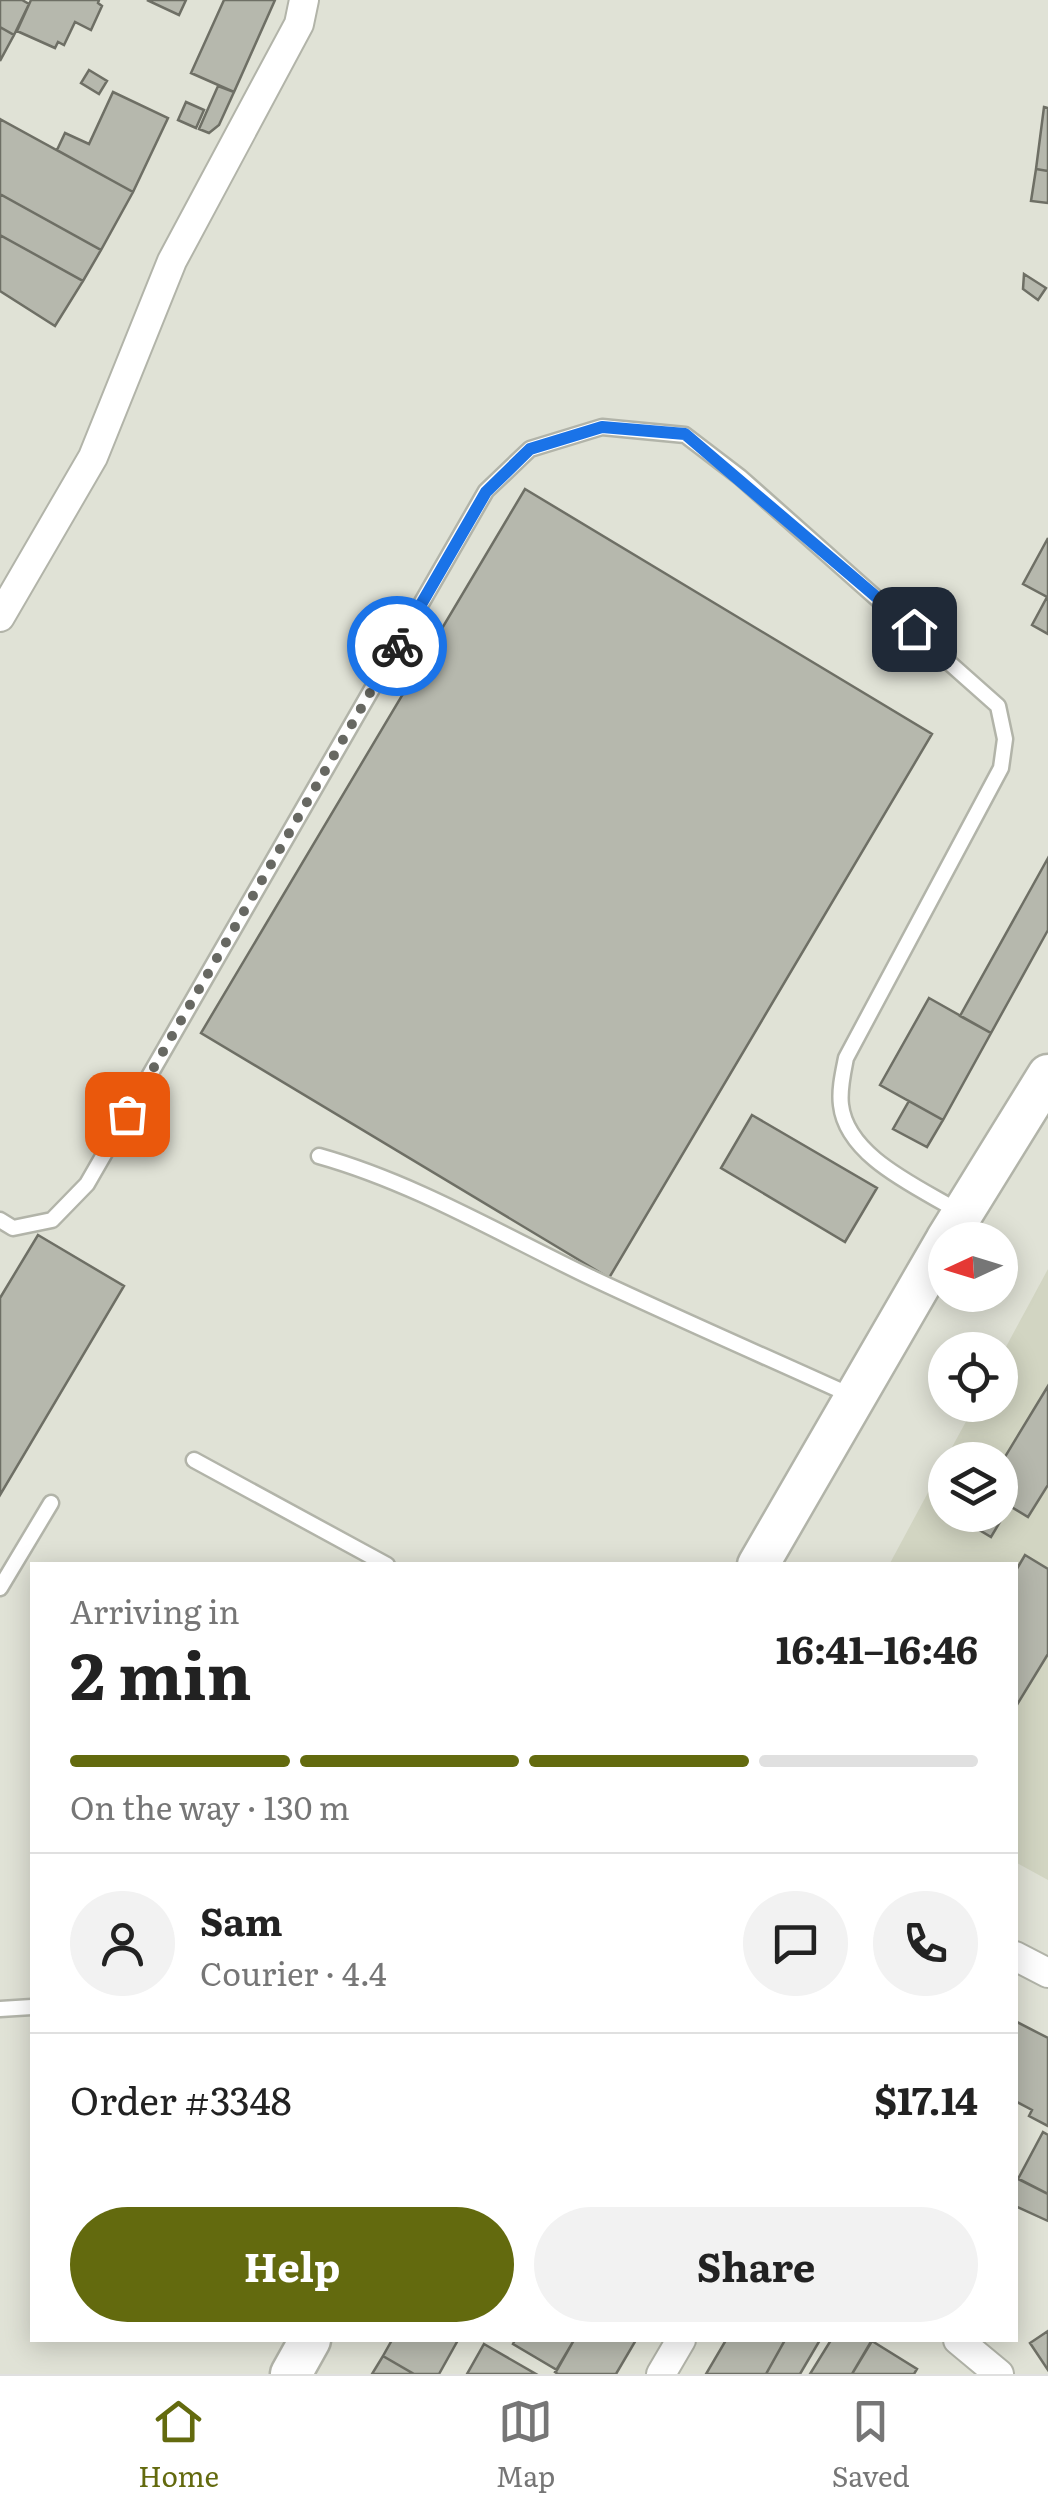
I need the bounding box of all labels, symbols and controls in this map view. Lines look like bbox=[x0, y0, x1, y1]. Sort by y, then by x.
pin bbox=[872, 587, 957, 672]
courier bbox=[347, 596, 447, 696]
icon: home bbox=[887, 602, 942, 657]
icon: bike bbox=[370, 619, 425, 674]
pin bbox=[85, 1072, 170, 1157]
icon: bag bbox=[100, 1087, 155, 1142]
north arrow bbox=[928, 1222, 1018, 1312]
map controls bbox=[928, 1222, 1018, 1532]
button: locate bbox=[928, 1332, 1018, 1422]
button: layers bbox=[928, 1442, 1018, 1532]
text: Arriving in bbox=[70, 1586, 240, 1634]
text: 16:41–16:46 bbox=[776, 1619, 978, 1676]
text: 2 min bbox=[70, 1623, 252, 1720]
text: On the way · 130 m bbox=[70, 1782, 350, 1830]
button: person bbox=[70, 1891, 175, 1996]
text: Sam bbox=[200, 1891, 283, 1948]
button: chat bbox=[743, 1891, 848, 1996]
button: phone bbox=[873, 1891, 978, 1996]
text: Courier · 4.4 bbox=[200, 1948, 387, 1996]
text: Order #3348 bbox=[70, 2070, 292, 2127]
text: $17.14 bbox=[874, 2070, 978, 2127]
button: Help bbox=[70, 2207, 514, 2322]
button: Share bbox=[534, 2207, 978, 2322]
tab: Home bbox=[138, 2394, 219, 2496]
tab: Map bbox=[496, 2394, 555, 2496]
tab: Saved bbox=[832, 2394, 910, 2496]

